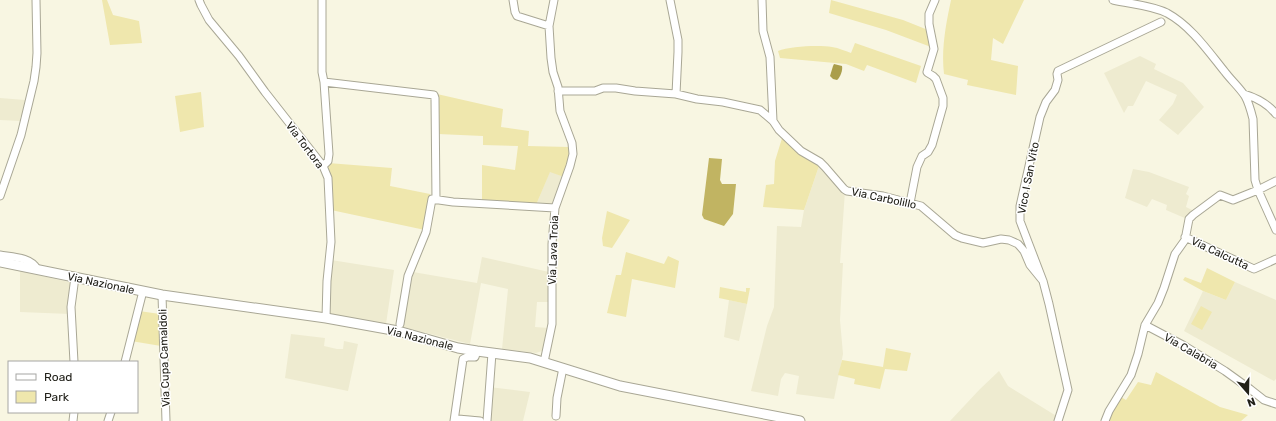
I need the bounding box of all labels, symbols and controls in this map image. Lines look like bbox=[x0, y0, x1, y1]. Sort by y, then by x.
street label: Via Tortora bbox=[283, 119, 326, 171]
street label: Vico I San Vito bbox=[1015, 141, 1042, 215]
street label: Via Carbolillo bbox=[850, 185, 918, 212]
street label: Via Lava Troia bbox=[546, 215, 561, 285]
street label: Via Calcutta bbox=[1189, 234, 1251, 272]
street label: Via Nazionale bbox=[66, 270, 136, 297]
street label: Via Cupa Camaldoli bbox=[156, 309, 173, 407]
street label: Via Nazionale bbox=[385, 324, 455, 353]
street label: Via Calabria bbox=[1161, 331, 1220, 372]
legend bbox=[8, 361, 138, 413]
text: Road bbox=[44, 370, 72, 384]
north arrow bbox=[1228, 373, 1268, 413]
text: Park bbox=[44, 390, 70, 404]
text: N bbox=[1245, 394, 1257, 409]

